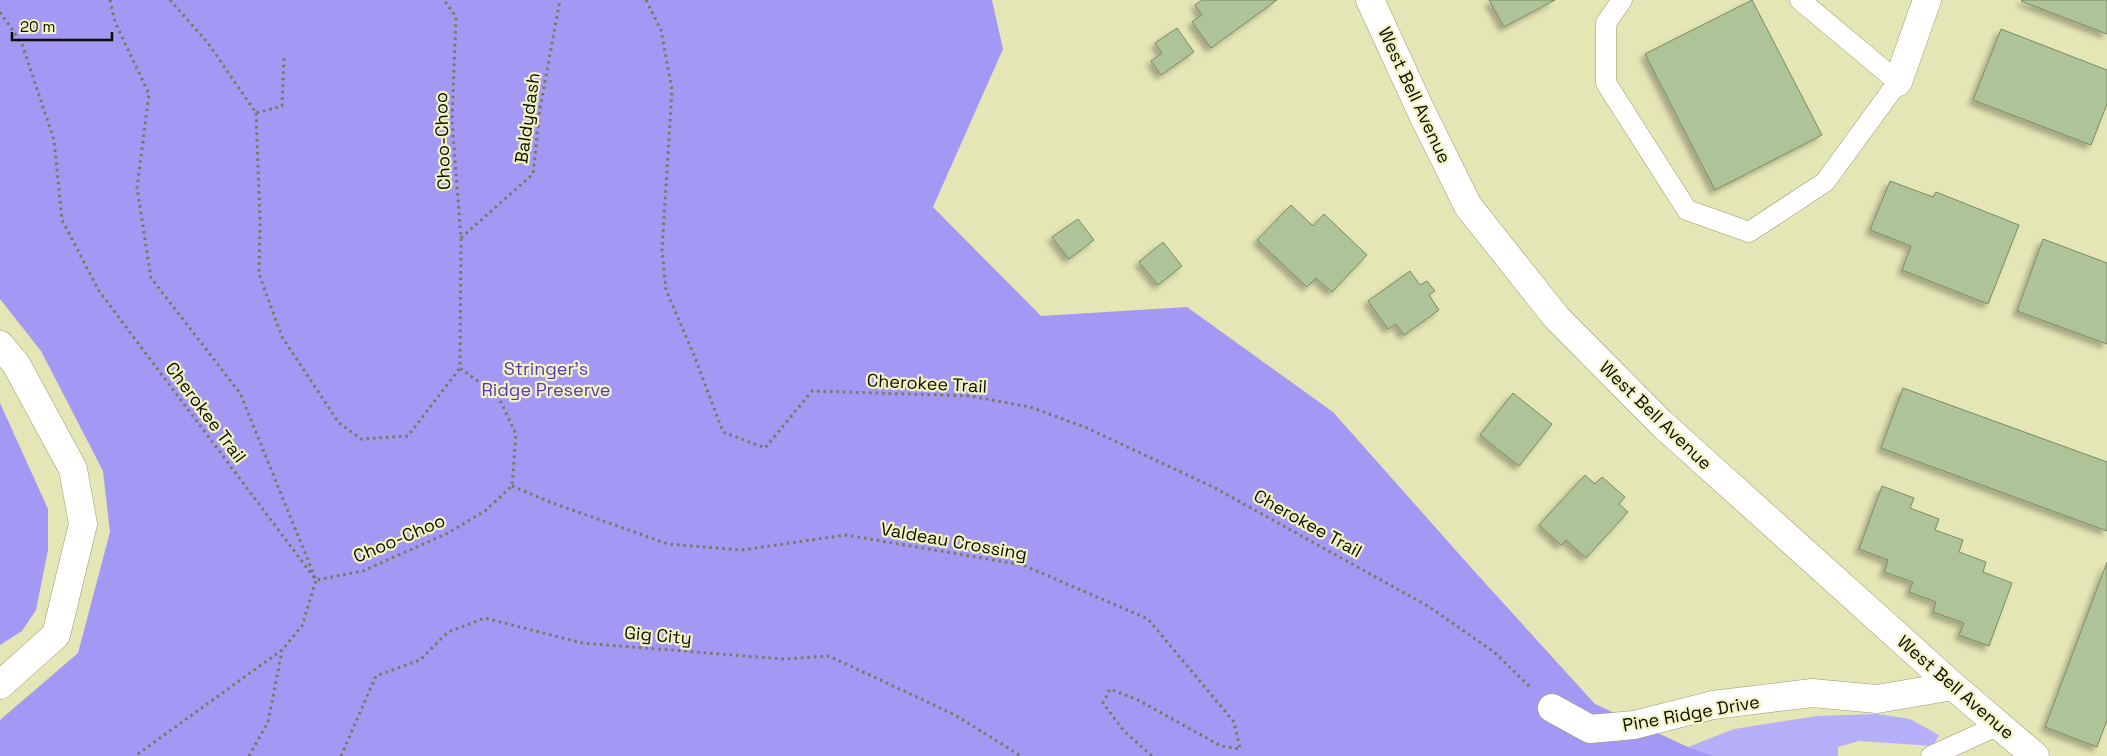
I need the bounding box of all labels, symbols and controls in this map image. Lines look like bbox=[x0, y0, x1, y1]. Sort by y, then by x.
scale bar bbox=[12, 10, 112, 42]
text: 20 m bbox=[20, 17, 55, 36]
street label: West Bell Avenue bbox=[1373, 23, 1457, 167]
street label: Baldydash bbox=[509, 71, 545, 165]
street label: Choo-Choo bbox=[429, 92, 455, 190]
street label: West Bell Avenue bbox=[1595, 355, 1717, 475]
street label: Cherokee Trail bbox=[161, 357, 251, 467]
park label: Stringer's Ridge Preserve bbox=[481, 357, 611, 401]
street label: Cherokee Trail bbox=[866, 368, 988, 398]
street label: Cherokee Trail bbox=[1250, 484, 1366, 562]
street label: Choo-Choo bbox=[349, 508, 449, 568]
street label: Valdeau Crossing bbox=[879, 517, 1029, 565]
street label: Gig City bbox=[623, 621, 693, 649]
street label: West Bell Avenue bbox=[1893, 630, 2019, 744]
street label: Pine Ridge Drive bbox=[1621, 690, 1761, 736]

